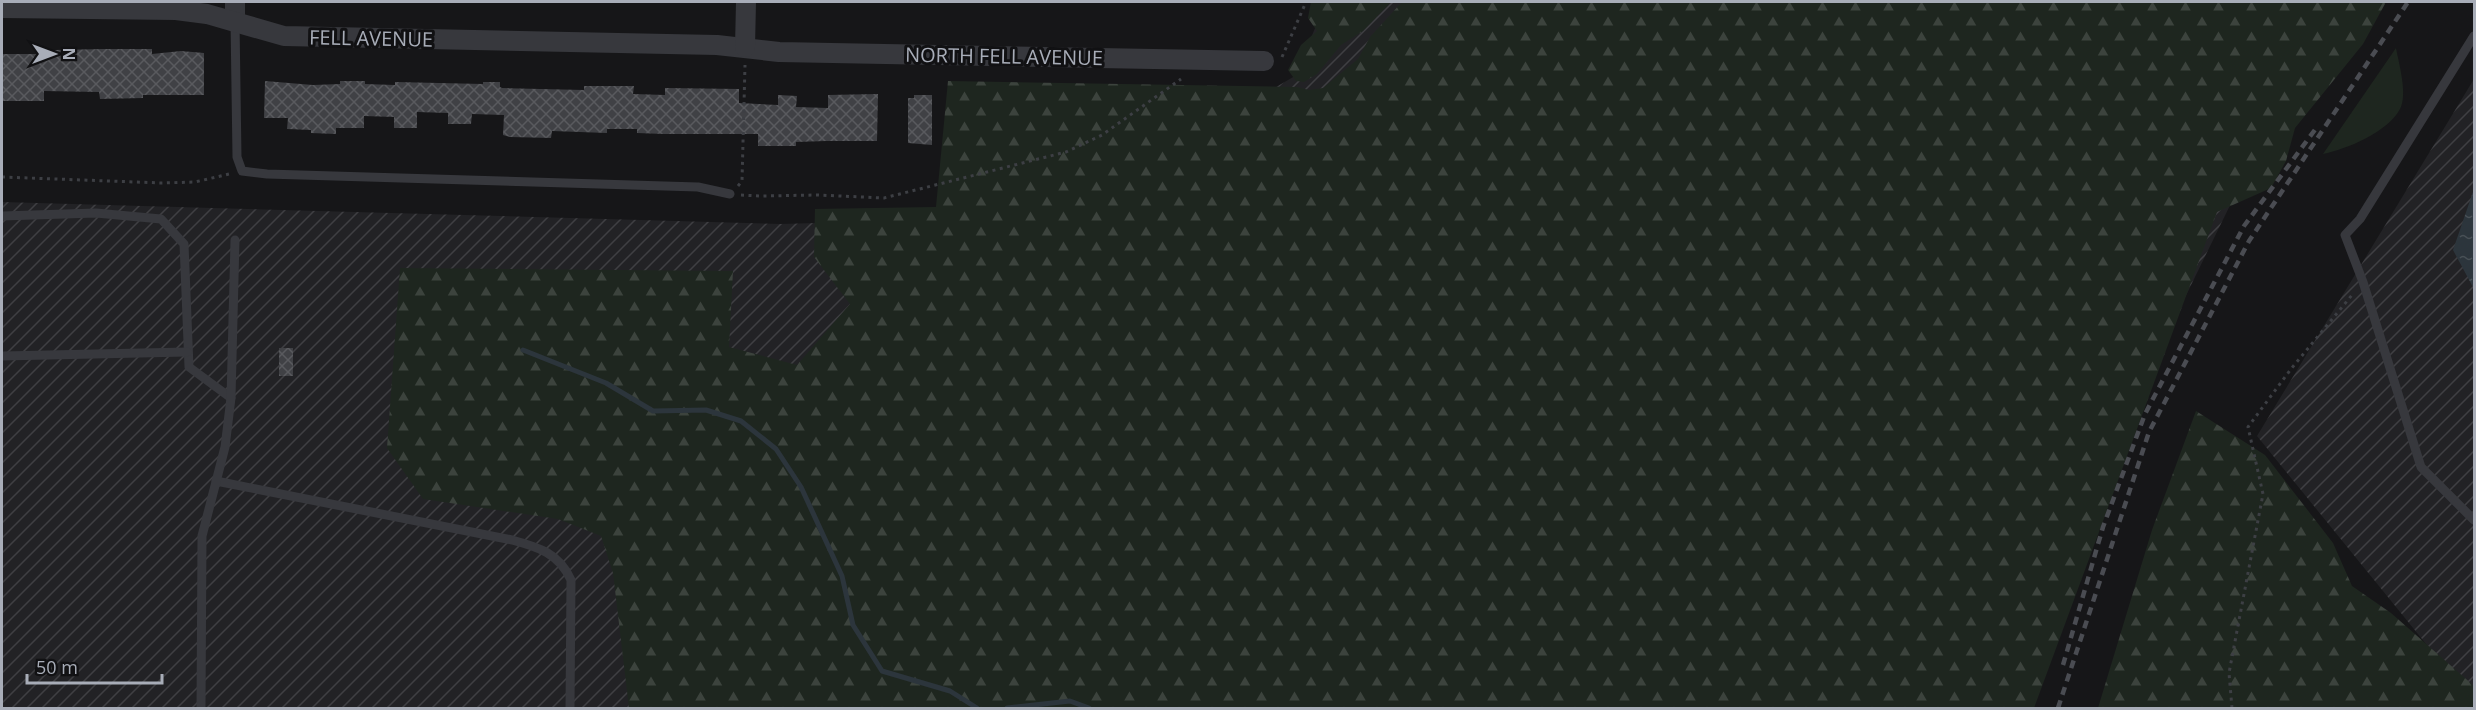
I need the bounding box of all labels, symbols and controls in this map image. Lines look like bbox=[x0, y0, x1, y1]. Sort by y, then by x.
street label: FELL AVENUE bbox=[309, 23, 433, 53]
north arrow bbox=[24, 24, 84, 84]
street label: NORTH FELL AVENUE bbox=[905, 41, 1103, 71]
text: N bbox=[58, 47, 80, 61]
scale bar bbox=[27, 647, 162, 685]
text: 50 m bbox=[36, 655, 78, 679]

